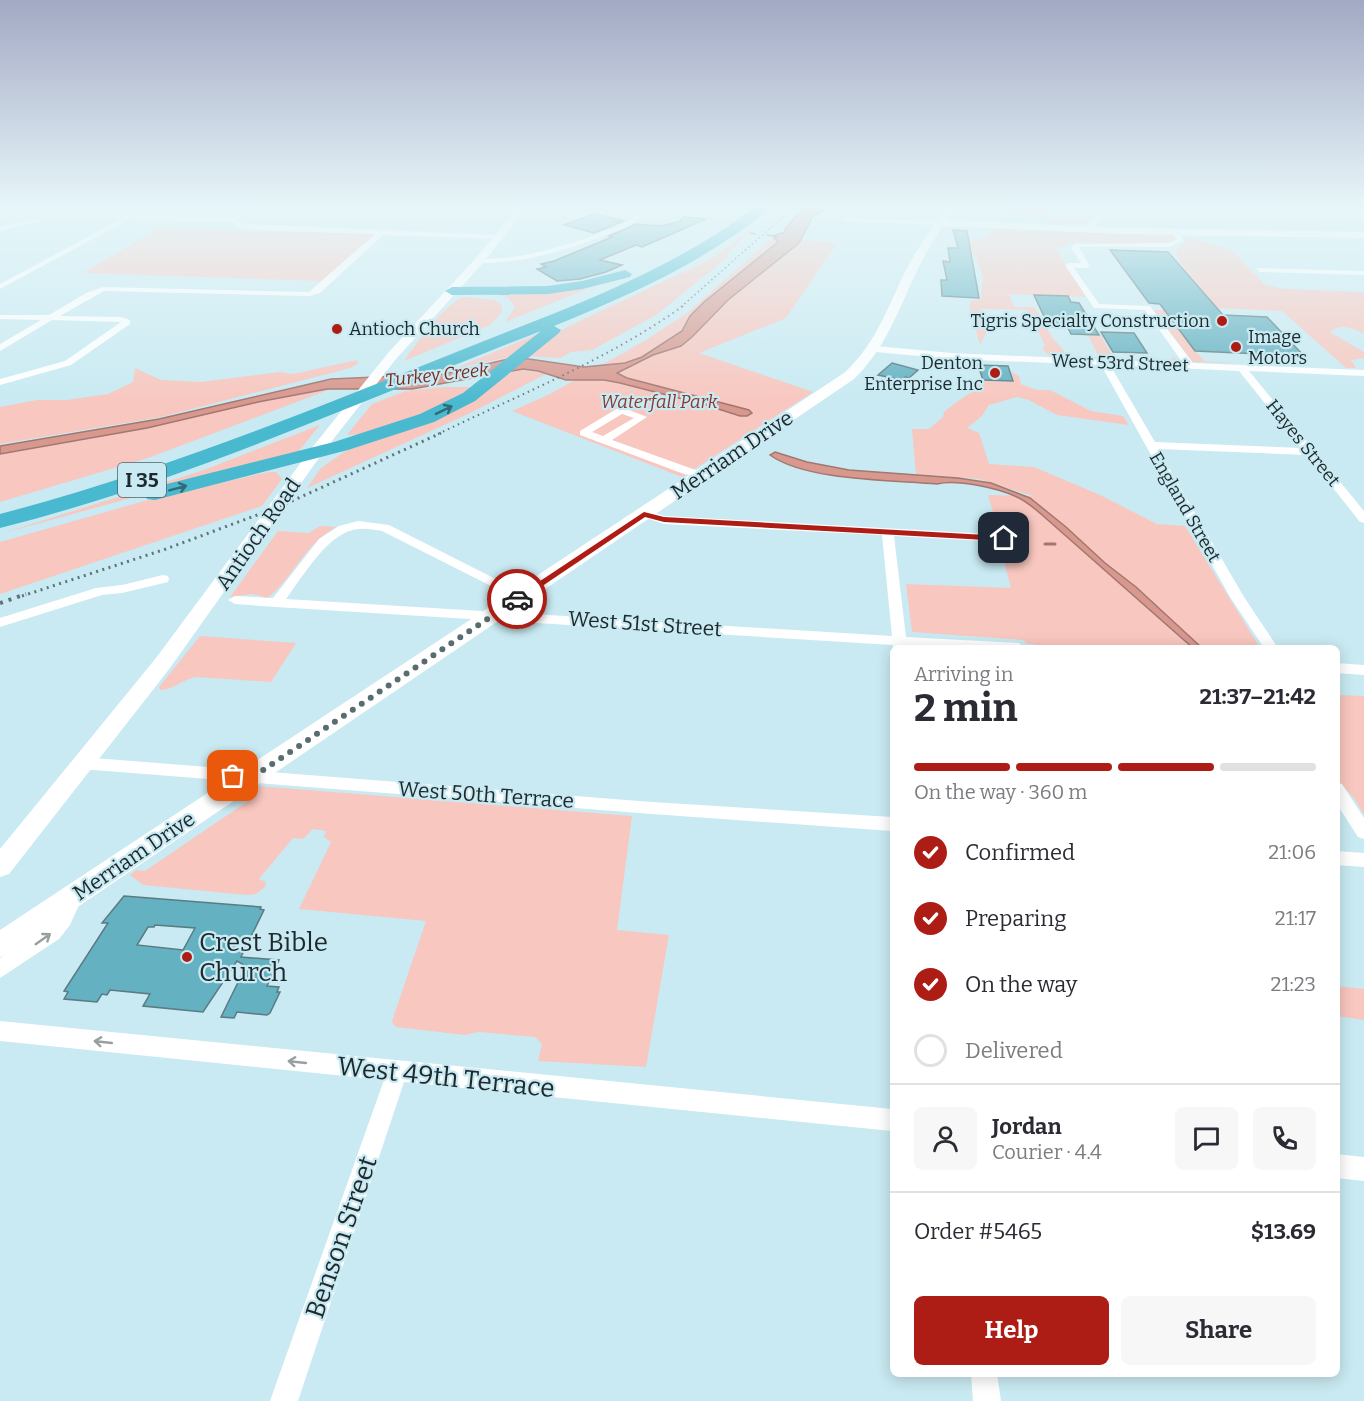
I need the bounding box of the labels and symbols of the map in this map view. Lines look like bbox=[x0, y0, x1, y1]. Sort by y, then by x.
place label: Tigris Specialty Construction bbox=[970, 310, 1211, 332]
marker: Tigris Specialty Construction bbox=[1215, 314, 1229, 328]
place label: Antioch Church bbox=[349, 318, 480, 340]
marker: Antioch Church bbox=[330, 322, 344, 336]
place label: Image Motors bbox=[1248, 326, 1307, 369]
marker: Image Motors bbox=[1229, 340, 1243, 354]
street label: West 53rd Street bbox=[1051, 350, 1190, 376]
place label: Denton Enterprise Inc bbox=[864, 352, 984, 395]
water label: Turkey Creek bbox=[384, 359, 490, 391]
marker: Denton Enterprise Inc bbox=[988, 366, 1002, 380]
park label: Waterfall Park bbox=[601, 391, 718, 413]
street label: Hayes Street bbox=[1261, 395, 1345, 491]
one-way arrow bbox=[435, 404, 453, 416]
street label: Merriam Drive bbox=[666, 405, 798, 505]
street label: England Street bbox=[1145, 448, 1226, 566]
road number: I 35 bbox=[118, 463, 166, 497]
street label: Antioch Road bbox=[210, 473, 306, 595]
one-way arrow bbox=[168, 482, 187, 494]
pin bbox=[978, 512, 1029, 563]
courier bbox=[487, 569, 547, 629]
street label: West 51st Street bbox=[567, 606, 723, 642]
pin bbox=[207, 750, 258, 801]
street label: West 50th Terrace bbox=[397, 776, 575, 814]
street label: Merriam Drive bbox=[68, 806, 200, 906]
place label: Crest Bible Church bbox=[199, 927, 328, 988]
one-way arrow bbox=[34, 933, 51, 945]
marker: Crest Bible Church bbox=[180, 950, 194, 964]
one-way arrow bbox=[94, 1036, 114, 1047]
street label: West 49th Terrace bbox=[336, 1051, 556, 1104]
one-way arrow bbox=[288, 1056, 308, 1067]
street label: Benson Street bbox=[299, 1151, 384, 1322]

